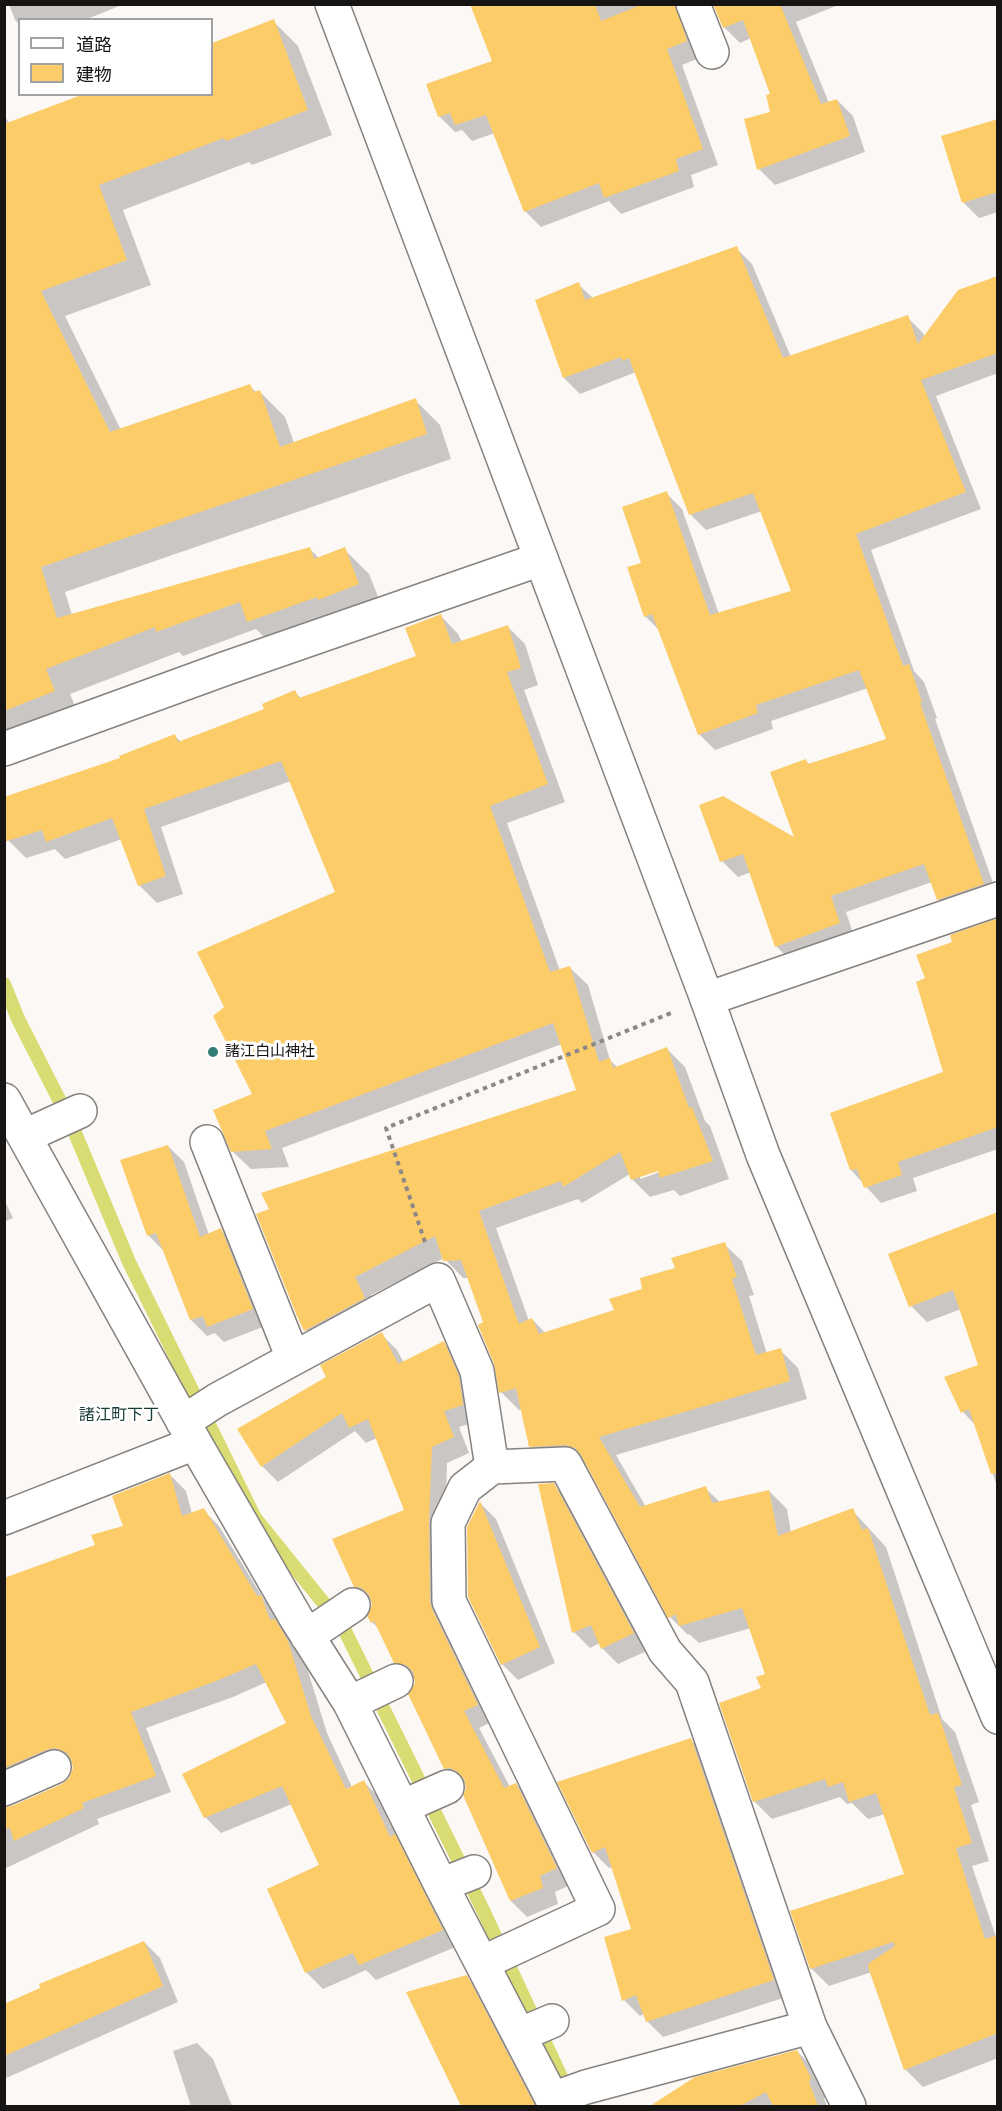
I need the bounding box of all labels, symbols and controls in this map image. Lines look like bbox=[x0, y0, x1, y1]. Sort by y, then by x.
legend bbox=[18, 18, 213, 96]
text: 道路 bbox=[76, 33, 112, 56]
text: 建物 bbox=[76, 63, 112, 86]
place label: 諸江白山神社 bbox=[225, 1043, 315, 1061]
marker: 諸江白山神社 bbox=[206, 1045, 220, 1059]
district label: 諸江町下丁 bbox=[79, 1405, 159, 1425]

